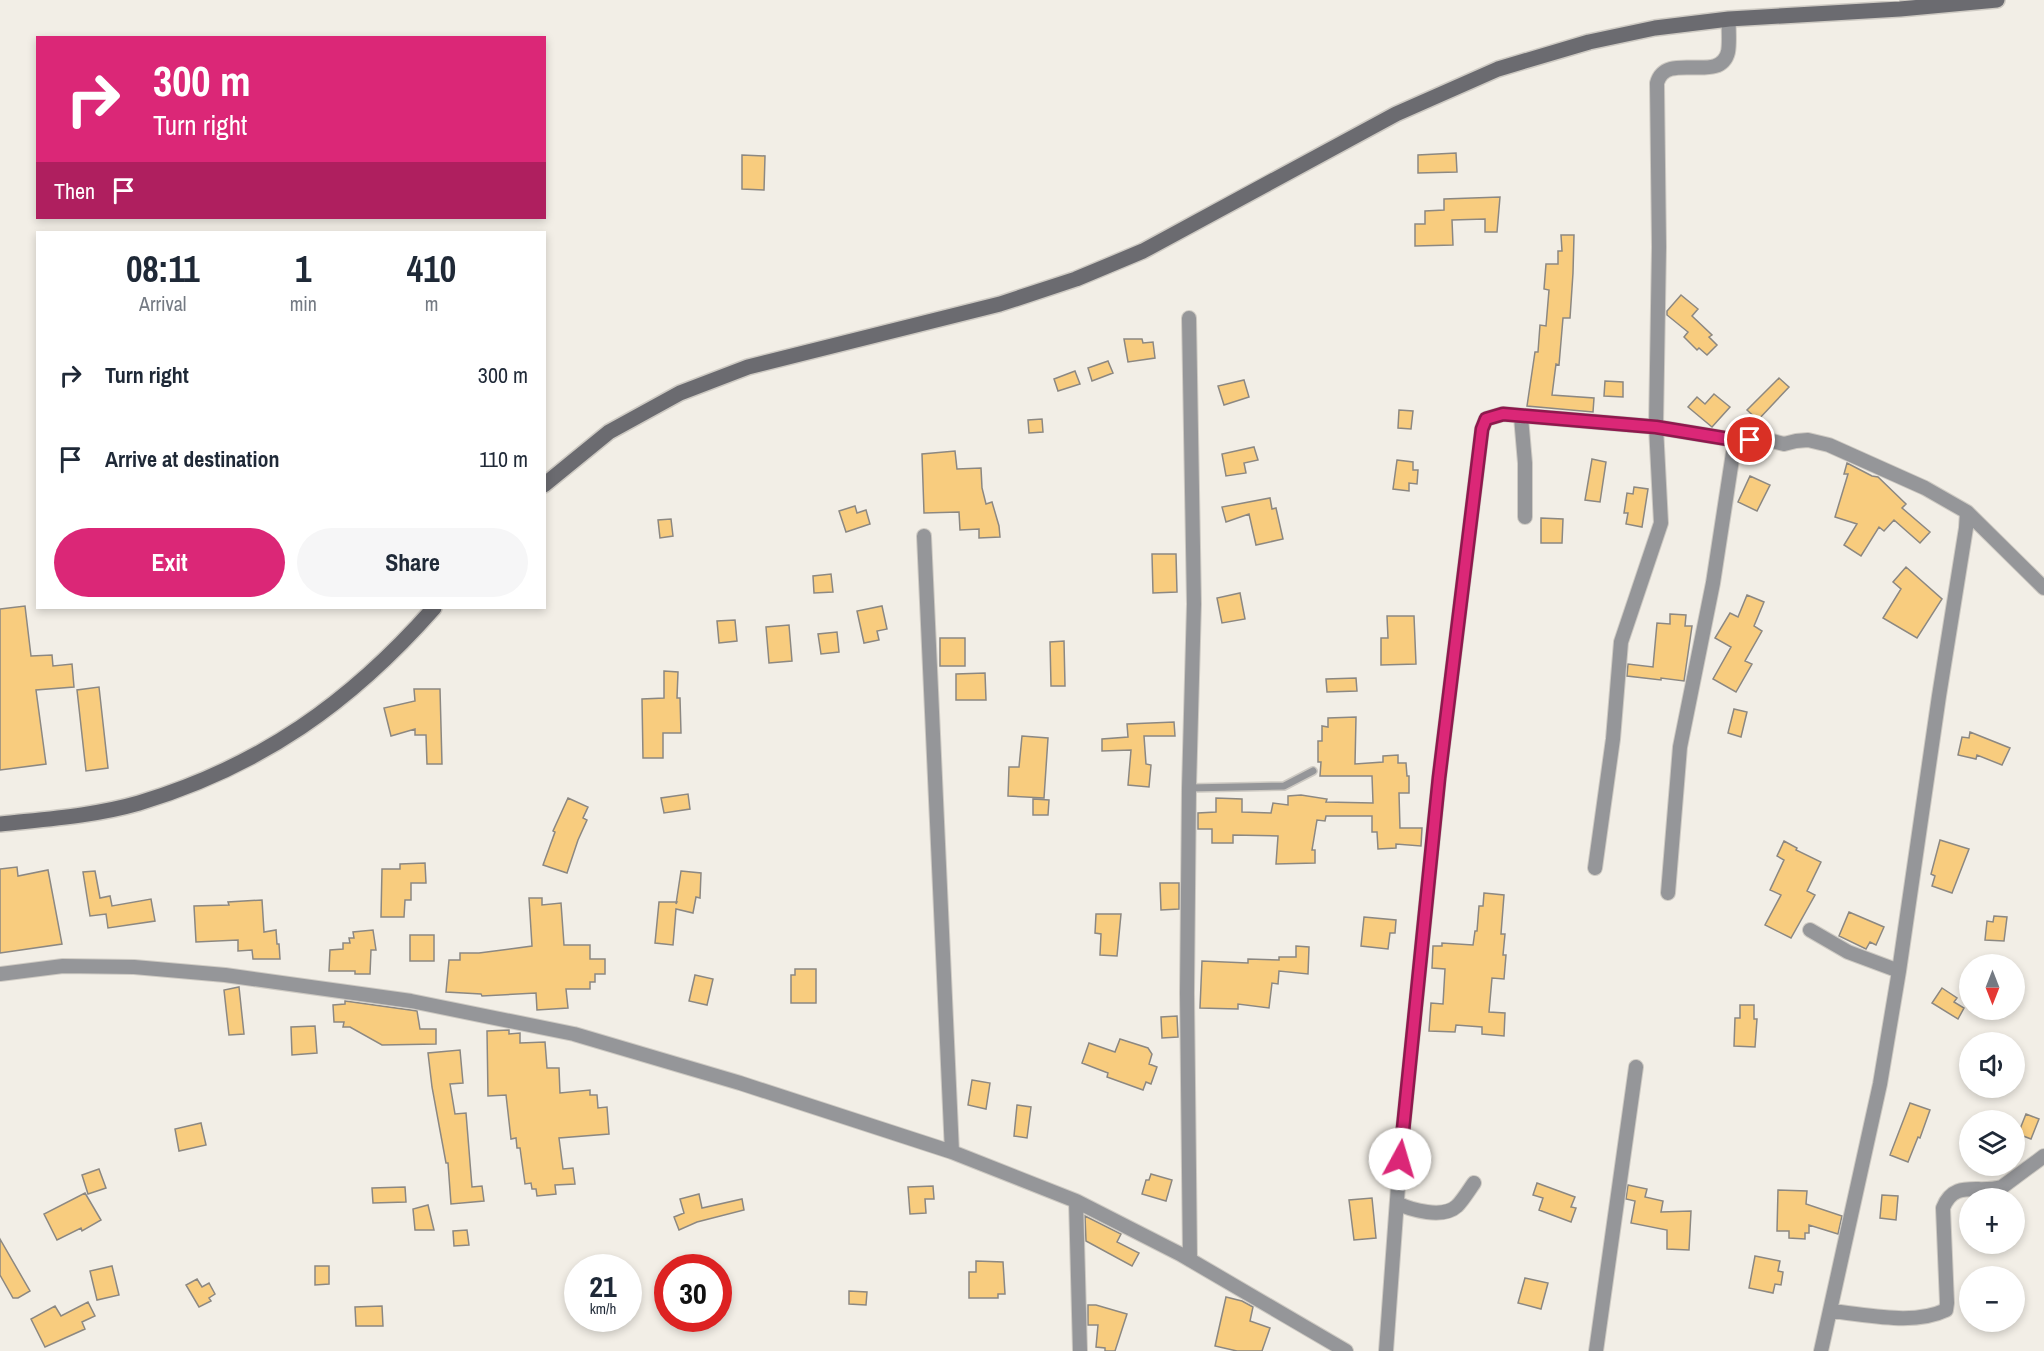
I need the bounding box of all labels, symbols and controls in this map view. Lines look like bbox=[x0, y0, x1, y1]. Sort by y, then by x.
text: 300 m bbox=[153, 53, 251, 109]
icon: right bbox=[54, 60, 132, 138]
text: Turn right bbox=[153, 107, 247, 143]
icon: arrive bbox=[107, 174, 140, 207]
text: Then bbox=[54, 176, 95, 206]
text: 08:11 bbox=[126, 245, 200, 293]
text: 1 bbox=[295, 245, 312, 293]
text: 410 bbox=[407, 245, 456, 293]
text: Arrival bbox=[139, 290, 187, 317]
text: min bbox=[290, 290, 317, 317]
text: m bbox=[425, 290, 438, 317]
icon: right bbox=[54, 359, 87, 392]
text: Turn right bbox=[105, 360, 189, 390]
text: 300 m bbox=[478, 360, 528, 390]
pin bbox=[1724, 414, 1775, 465]
icon: arrive bbox=[1733, 423, 1766, 456]
icon: arrive bbox=[54, 443, 87, 476]
text: Arrive at destination bbox=[105, 444, 279, 474]
text: 110 m bbox=[479, 444, 528, 474]
button: Exit bbox=[54, 528, 285, 597]
button: Share bbox=[297, 528, 528, 597]
north arrow bbox=[1959, 954, 2025, 1020]
map controls bbox=[1959, 954, 2025, 1332]
button: sound bbox=[1959, 1032, 2025, 1098]
button: layers bbox=[1959, 1110, 2025, 1176]
position arrow bbox=[1368, 1127, 1432, 1191]
button: + bbox=[1959, 1188, 2025, 1254]
speed limit sign: 30 bbox=[654, 1254, 732, 1332]
text: 21 bbox=[589, 1266, 617, 1306]
button: − bbox=[1959, 1266, 2025, 1332]
text: km/h bbox=[590, 1298, 616, 1319]

